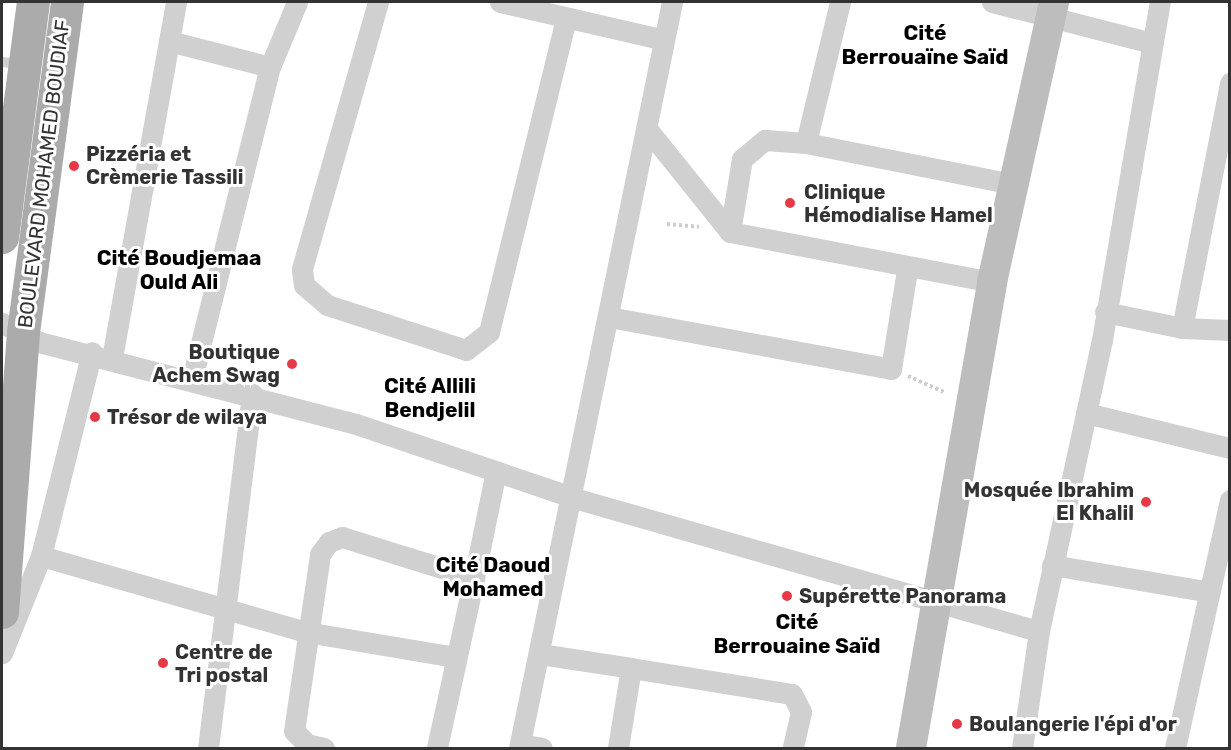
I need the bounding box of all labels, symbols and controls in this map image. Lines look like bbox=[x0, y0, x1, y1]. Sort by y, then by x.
street label: BOULEVARD MOHAMED BOUDIAF bbox=[13, 18, 75, 330]
district label: Cité Berrouaïne Saïd bbox=[842, 20, 1008, 70]
place label: Pizzéria et Crèmerie Tassili bbox=[86, 142, 244, 189]
marker: Pizzéria et Crèmerie Tassili bbox=[67, 159, 81, 173]
place label: Clinique Hémodialise Hamel bbox=[804, 180, 993, 227]
marker: Clinique Hémodialise Hamel bbox=[781, 194, 799, 212]
district label: Cité Boudjemaa Ould Ali bbox=[97, 245, 261, 295]
place label: Boutique Achem Swag bbox=[152, 340, 280, 387]
marker: Boutique Achem Swag bbox=[285, 357, 299, 371]
district label: Cité Allili Bendjelil bbox=[384, 373, 476, 423]
place label: Trésor de wilaya bbox=[107, 405, 268, 429]
marker: Trésor de wilaya bbox=[88, 410, 102, 424]
place label: Mosquée Ibrahim El Khalil bbox=[964, 478, 1134, 525]
marker: Mosquée Ibrahim El Khalil bbox=[1139, 495, 1153, 509]
district label: Cité Daoud Mohamed bbox=[436, 552, 550, 602]
place label: Supérette Panorama bbox=[799, 584, 1006, 608]
marker: Supérette Panorama bbox=[780, 589, 794, 603]
district label: Cité Berrouaine Saïd bbox=[714, 609, 880, 659]
place label: Centre de Tri postal bbox=[175, 640, 273, 687]
marker: Centre de Tri postal bbox=[156, 656, 170, 670]
place label: Boulangerie l'épi d'or bbox=[969, 712, 1177, 736]
marker: Boulangerie l'épi d'or bbox=[950, 717, 964, 731]

